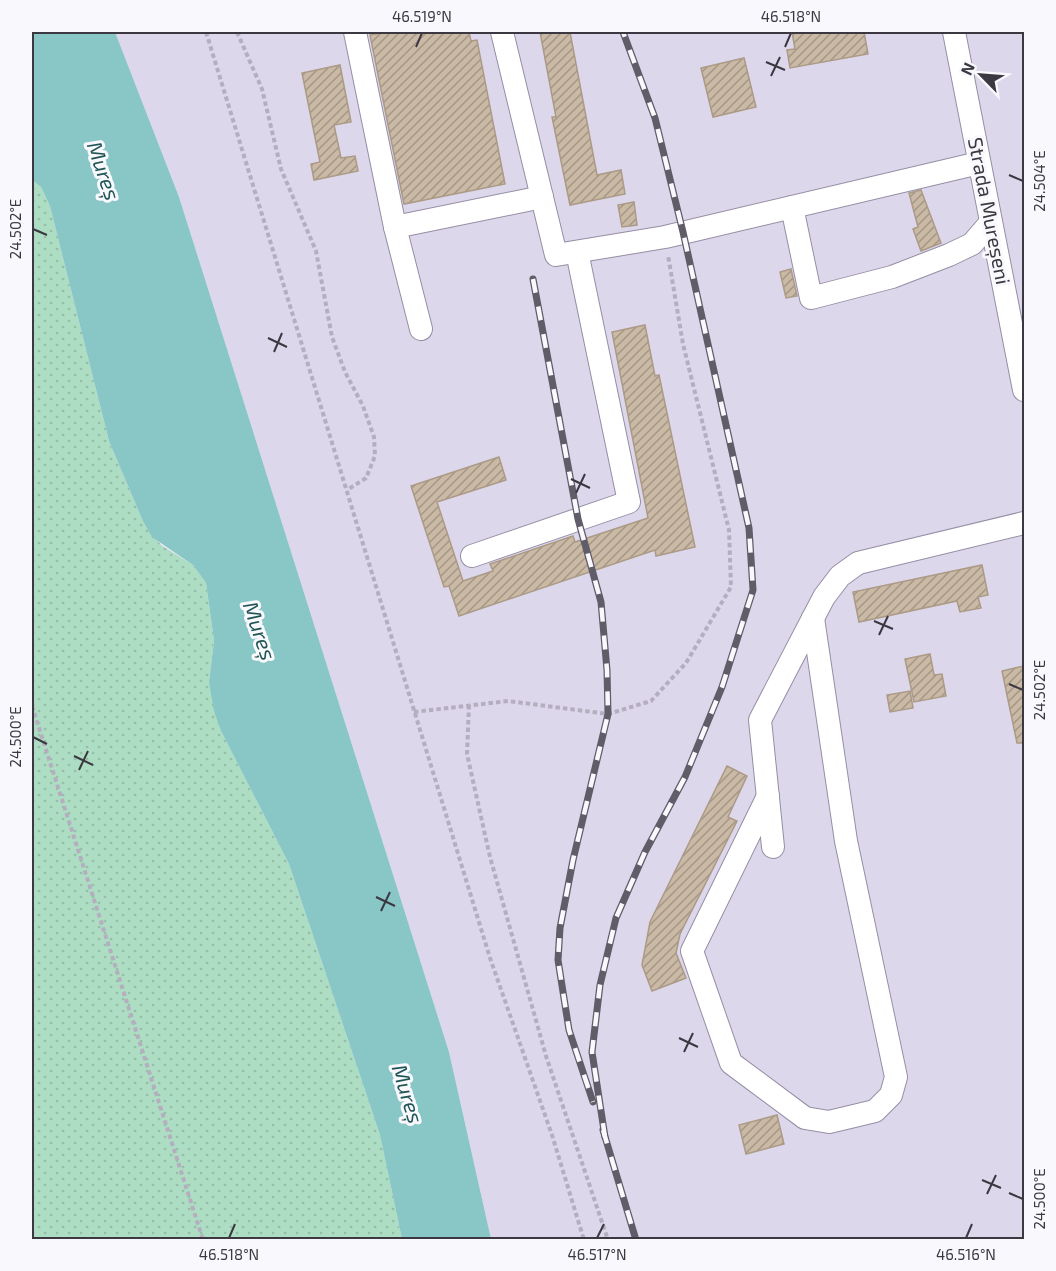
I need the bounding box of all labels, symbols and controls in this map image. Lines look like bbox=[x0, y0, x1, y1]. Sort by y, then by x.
text: 46.519°N bbox=[392, 7, 452, 25]
text: 46.518°N bbox=[761, 7, 821, 25]
north arrow bbox=[951, 45, 1011, 105]
text: N bbox=[956, 59, 978, 78]
street label: Strada Mureșeni bbox=[962, 135, 1016, 287]
water label: Mureș bbox=[81, 138, 126, 204]
text: 24.504°E bbox=[1030, 150, 1048, 212]
text: 24.502°E bbox=[6, 199, 24, 259]
water label: Mureș bbox=[237, 598, 282, 664]
text: 24.502°E bbox=[1030, 660, 1048, 720]
text: 24.500°E bbox=[6, 706, 24, 768]
water label: Mureș bbox=[386, 1061, 429, 1127]
text: 24.500°E bbox=[1030, 1168, 1048, 1230]
text: 46.518°N bbox=[199, 1245, 259, 1263]
text: 46.517°N bbox=[568, 1245, 626, 1263]
text: 46.516°N bbox=[936, 1245, 996, 1263]

